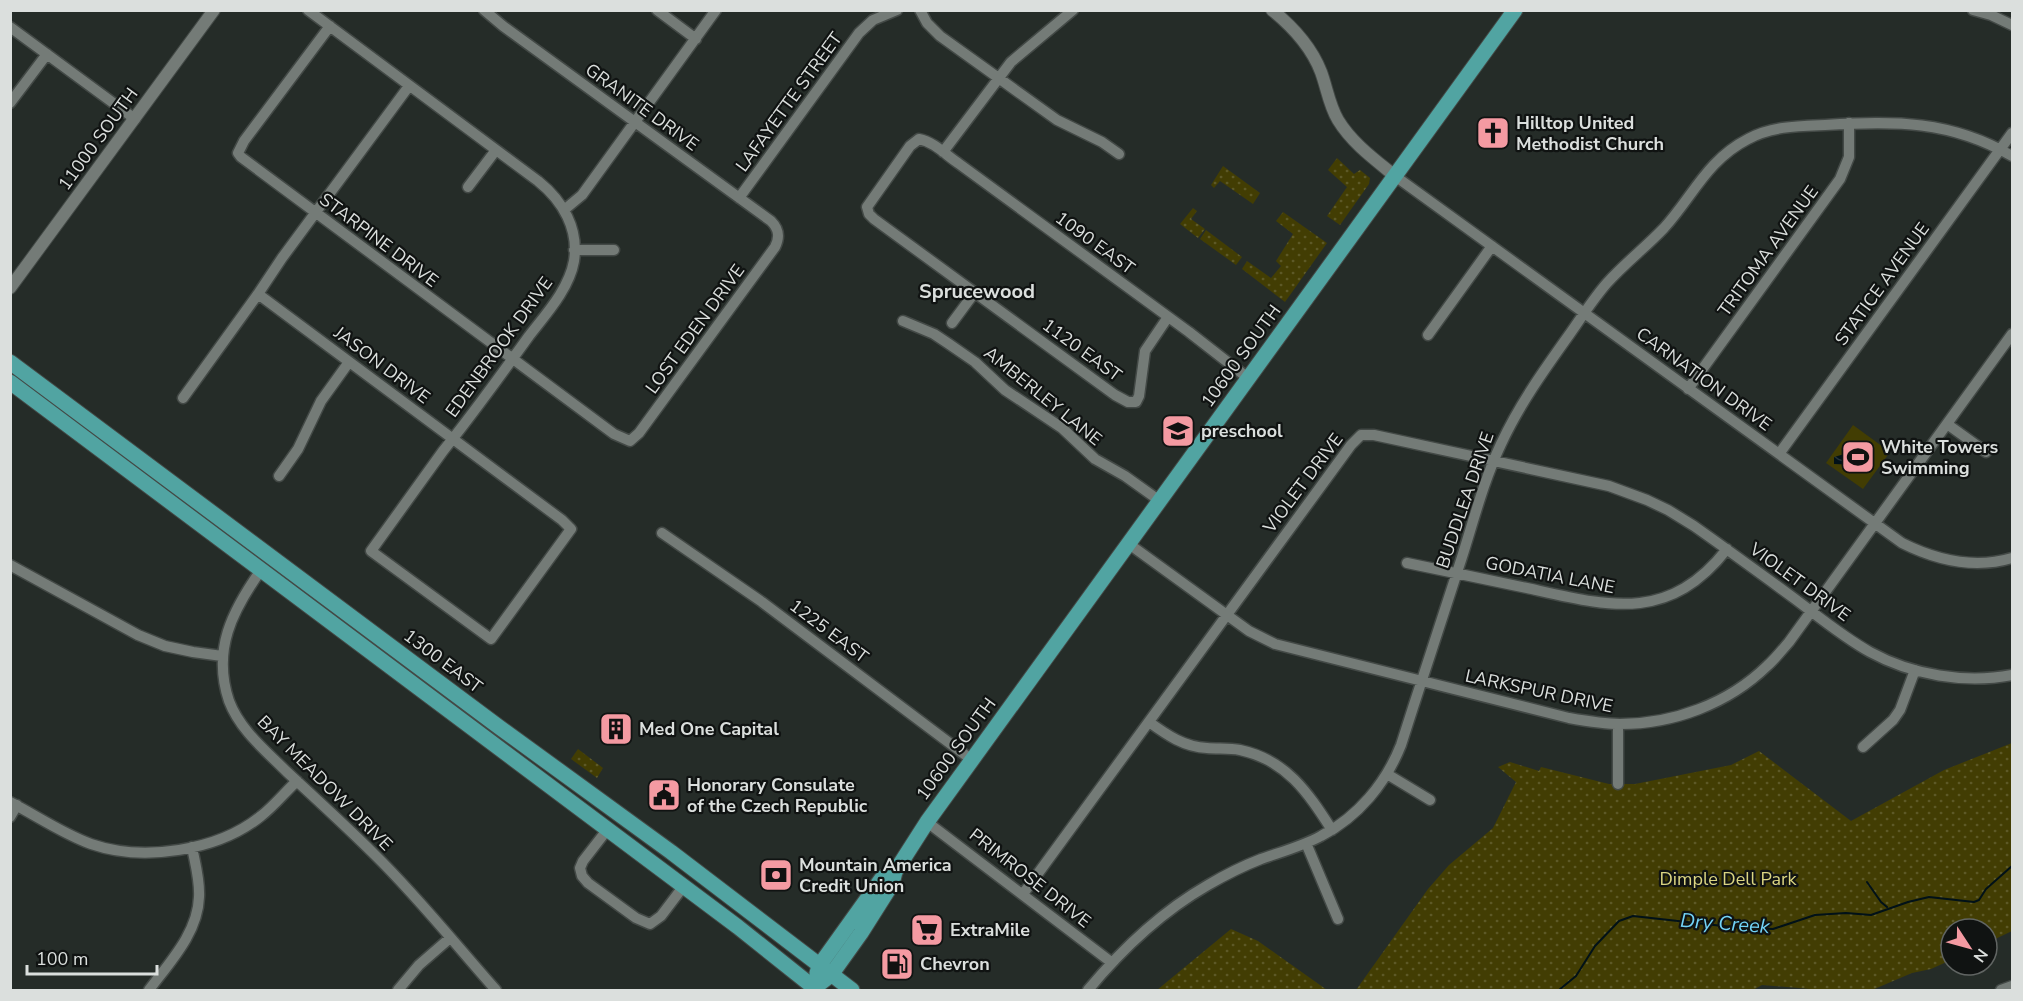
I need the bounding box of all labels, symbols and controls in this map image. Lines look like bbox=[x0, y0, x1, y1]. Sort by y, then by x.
street label: LAFAYETTE STREET bbox=[730, 27, 848, 177]
street label: GRANITE DRIVE bbox=[580, 58, 704, 156]
street label: 11000 SOUTH bbox=[53, 83, 143, 195]
place label: Hilltop United Methodist Church bbox=[1516, 111, 1664, 156]
church icon: Hilltop United Methodist Church bbox=[1475, 115, 1511, 151]
street label: TRITOMA AVENUE bbox=[1712, 181, 1824, 321]
street label: STARPINE DRIVE bbox=[315, 187, 443, 293]
street label: 1090 EAST bbox=[1050, 206, 1140, 280]
street label: STATICE AVENUE bbox=[1829, 218, 1935, 350]
street label: LOST EDEN DRIVE bbox=[640, 259, 750, 399]
street label: EDENBROOK DRIVE bbox=[440, 272, 558, 422]
district label: Sprucewood bbox=[919, 278, 1035, 305]
street label: 10600 SOUTH bbox=[1196, 300, 1286, 412]
street label: 1120 EAST bbox=[1037, 313, 1127, 387]
street label: JASON DRIVE bbox=[328, 320, 435, 409]
street label: CARNATION DRIVE bbox=[1631, 322, 1777, 436]
street label: AMBERLEY LANE bbox=[979, 341, 1107, 451]
school or university icon: preschool bbox=[1160, 413, 1196, 449]
place label: preschool bbox=[1201, 419, 1283, 443]
street label: VIOLET DRIVE bbox=[1257, 428, 1348, 539]
street label: BUDDLEA DRIVE bbox=[1430, 429, 1500, 571]
place label: White Towers Swimming bbox=[1881, 435, 1998, 480]
sports icon: White Towers Swimming bbox=[1840, 439, 1876, 475]
street label: VIOLET DRIVE bbox=[1744, 537, 1855, 627]
street label: GODATIA LANE bbox=[1483, 551, 1617, 599]
street label: 1225 EAST bbox=[785, 594, 873, 669]
street label: 1300 EAST bbox=[399, 624, 487, 699]
street label: LARKSPUR DRIVE bbox=[1463, 664, 1615, 718]
street label: 10600 SOUTH bbox=[911, 693, 1001, 805]
street label: BAY MEADOW DRIVE bbox=[252, 710, 398, 856]
building icon: Med One Capital bbox=[598, 711, 634, 747]
place label: Med One Capital bbox=[639, 717, 779, 741]
place label: Honorary Consulate of the Czech Republic bbox=[687, 773, 868, 818]
public building icon: Honorary Consulate of the Czech Republic bbox=[646, 777, 682, 813]
street label: PRIMROSE DRIVE bbox=[964, 823, 1096, 933]
place label: Mountain America Credit Union bbox=[799, 853, 952, 898]
bank icon: Mountain America Credit Union bbox=[758, 857, 794, 893]
park label: Dimple Dell Park bbox=[1659, 867, 1798, 891]
water label: Dry Creek bbox=[1679, 907, 1772, 940]
supermarket icon: ExtraMile bbox=[909, 912, 945, 948]
north arrow bbox=[1939, 917, 1999, 977]
place label: ExtraMile bbox=[950, 918, 1030, 942]
scale bar bbox=[27, 938, 158, 976]
text: N bbox=[1968, 944, 1993, 967]
fuel station icon: Chevron bbox=[879, 946, 915, 982]
text: 100 m bbox=[36, 947, 88, 971]
place label: Chevron bbox=[920, 952, 990, 976]

